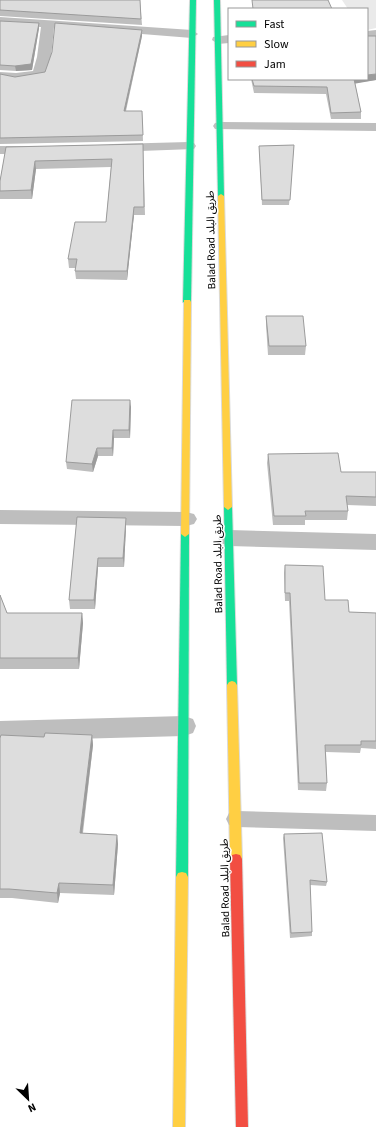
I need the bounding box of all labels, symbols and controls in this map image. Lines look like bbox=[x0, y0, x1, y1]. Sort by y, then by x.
legend bbox=[228, 8, 368, 80]
text: Fast bbox=[264, 16, 284, 33]
text: Slow bbox=[264, 36, 289, 53]
text: Jam bbox=[264, 56, 286, 73]
street label: Balad Road طريق البلد bbox=[203, 191, 219, 289]
street label: Balad Road طريق البلد bbox=[210, 515, 226, 613]
street label: Balad Road طريق البلد bbox=[217, 839, 233, 937]
north arrow bbox=[8, 1079, 48, 1119]
text: N bbox=[26, 1099, 39, 1116]

